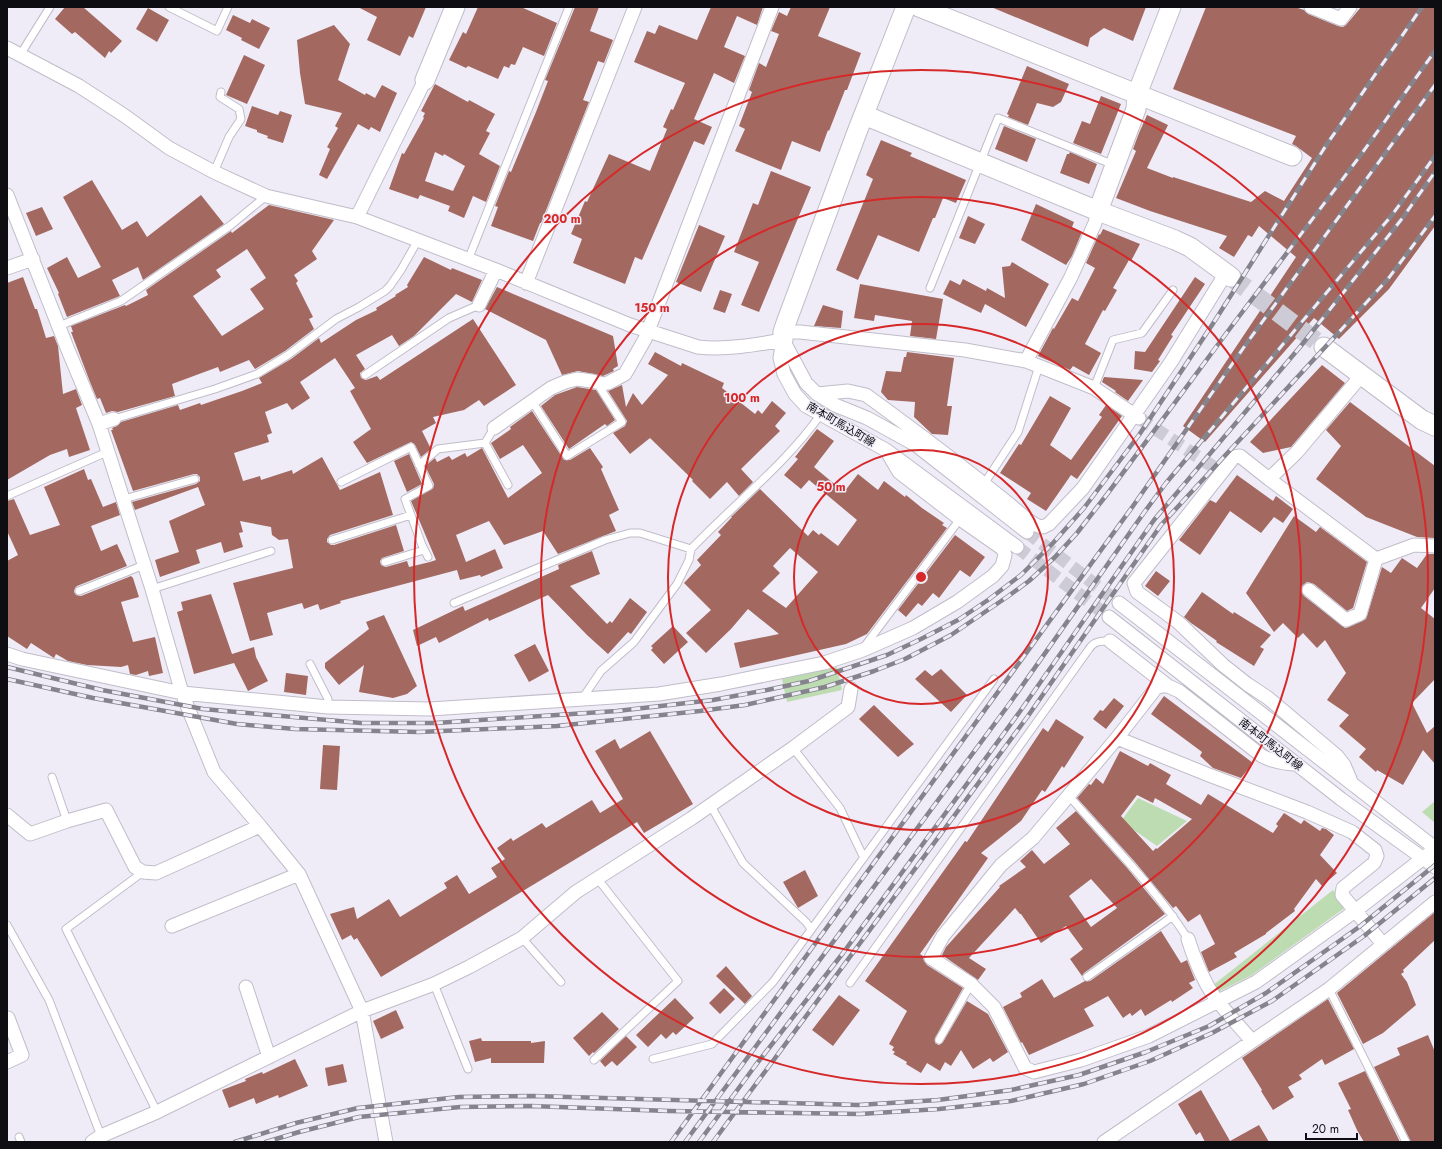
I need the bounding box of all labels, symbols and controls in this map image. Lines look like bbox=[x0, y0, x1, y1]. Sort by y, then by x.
text: 200 m bbox=[543, 210, 581, 228]
text: 150 m bbox=[634, 299, 670, 317]
text: 100 m bbox=[724, 389, 760, 407]
street label: 南本町馬込町線 bbox=[804, 398, 878, 450]
text: 50 m bbox=[816, 478, 846, 496]
centre of rings bbox=[914, 570, 928, 584]
street label: 南本町馬込町線 bbox=[1236, 714, 1306, 774]
scale bar bbox=[1306, 1115, 1357, 1141]
text: 20 m bbox=[1312, 1120, 1339, 1138]

